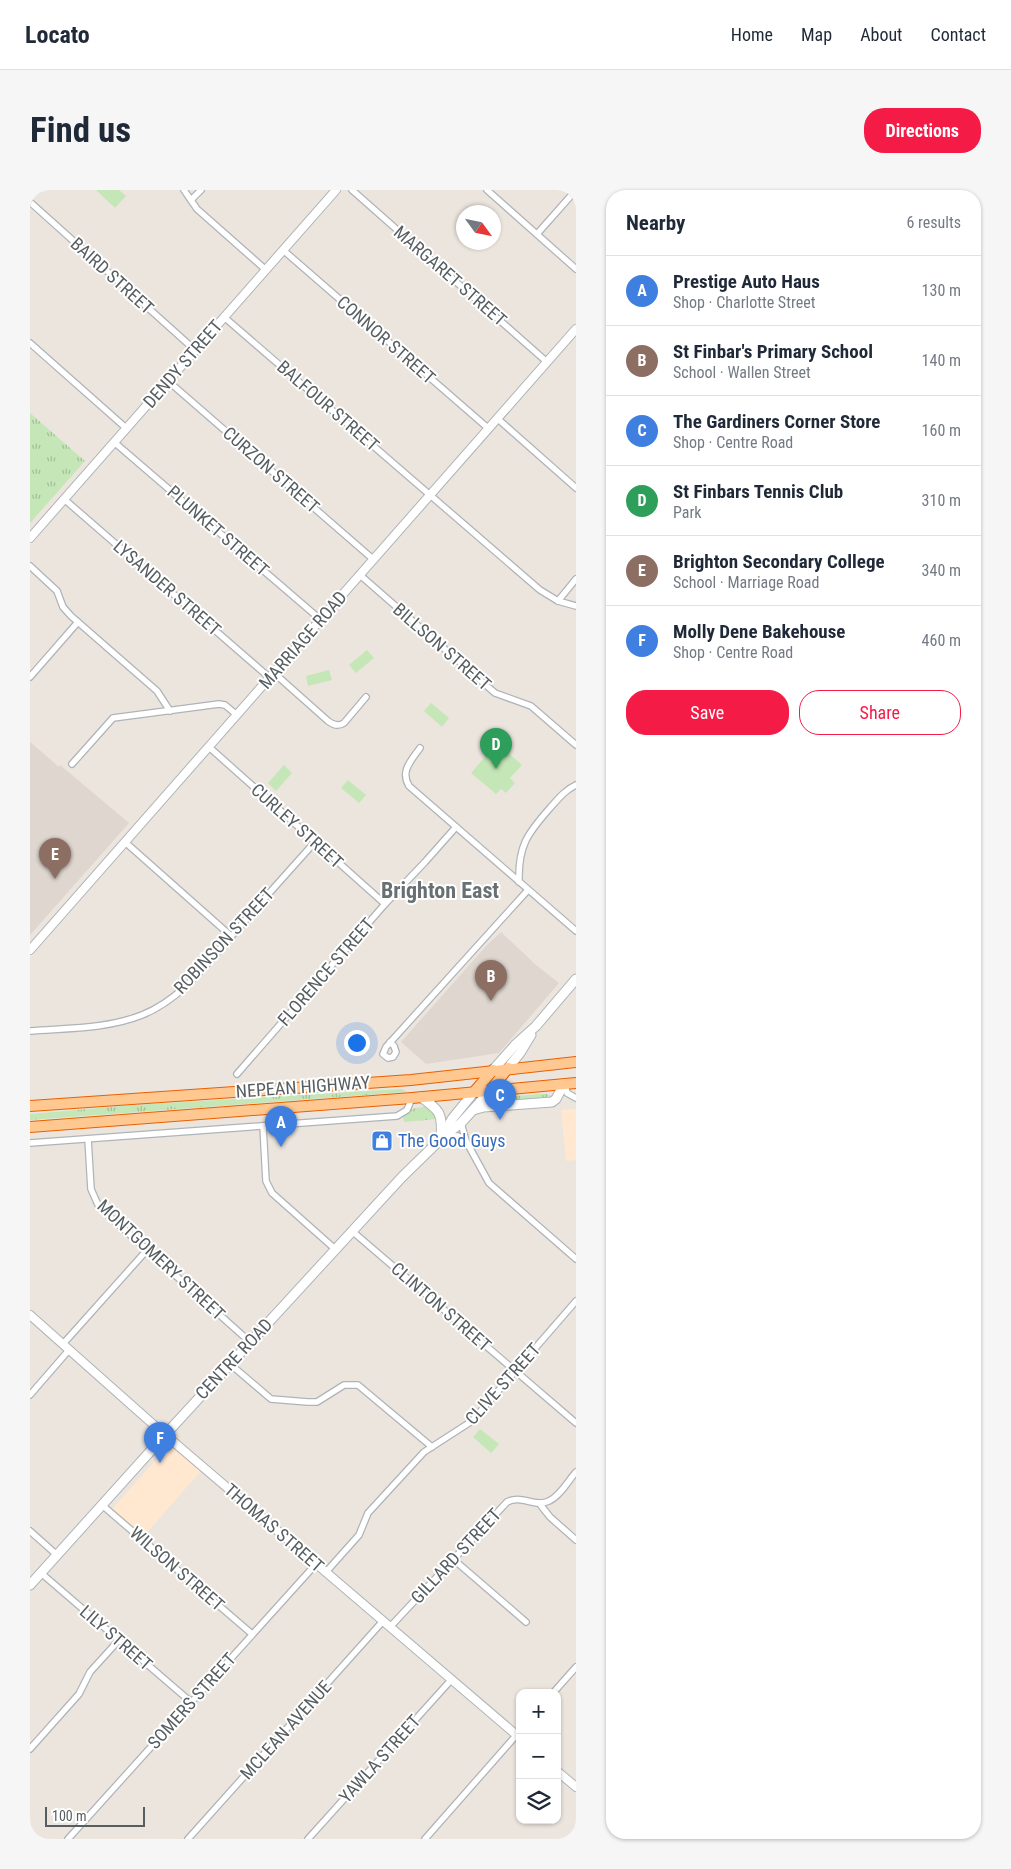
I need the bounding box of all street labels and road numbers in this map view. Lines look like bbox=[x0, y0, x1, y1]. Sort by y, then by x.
street label: MARGARET STREET bbox=[390, 221, 511, 330]
street label: BAIRD STREET bbox=[67, 233, 158, 318]
street label: CONNOR STREET bbox=[333, 291, 440, 388]
street label: DENDY STREET bbox=[139, 315, 226, 412]
street label: BALFOUR STREET bbox=[273, 356, 383, 455]
street label: CURZON STREET bbox=[219, 422, 324, 517]
street label: PLUNKET STREET bbox=[163, 481, 273, 580]
street label: LYSANDER STREET bbox=[109, 535, 225, 640]
street label: MARRIAGE ROAD bbox=[254, 586, 351, 693]
street label: BILLSON STREET bbox=[389, 598, 495, 695]
street label: CURLEY STREET bbox=[247, 779, 348, 872]
street label: ROBINSON STREET bbox=[169, 883, 278, 998]
street label: FLORENCE STREET bbox=[273, 913, 378, 1030]
street label: NEPEAN HIGHWAY bbox=[235, 1071, 371, 1102]
street label: MONTGOMERY STREET bbox=[93, 1195, 230, 1324]
street label: CLINTON STREET bbox=[387, 1258, 495, 1356]
street label: CENTRE ROAD bbox=[191, 1314, 276, 1403]
street label: CLIVE STREET bbox=[461, 1339, 545, 1429]
street label: THOMAS STREET bbox=[220, 1479, 328, 1576]
street label: GILLARD STREET bbox=[406, 1504, 505, 1608]
street label: WILSON STREET bbox=[126, 1522, 229, 1615]
street label: LILY STREET bbox=[76, 1601, 157, 1675]
street label: SOMERS STREET bbox=[143, 1649, 240, 1753]
street label: MCLEAN AVENUE bbox=[236, 1676, 336, 1783]
street label: YAWLA STREET bbox=[335, 1710, 425, 1807]

